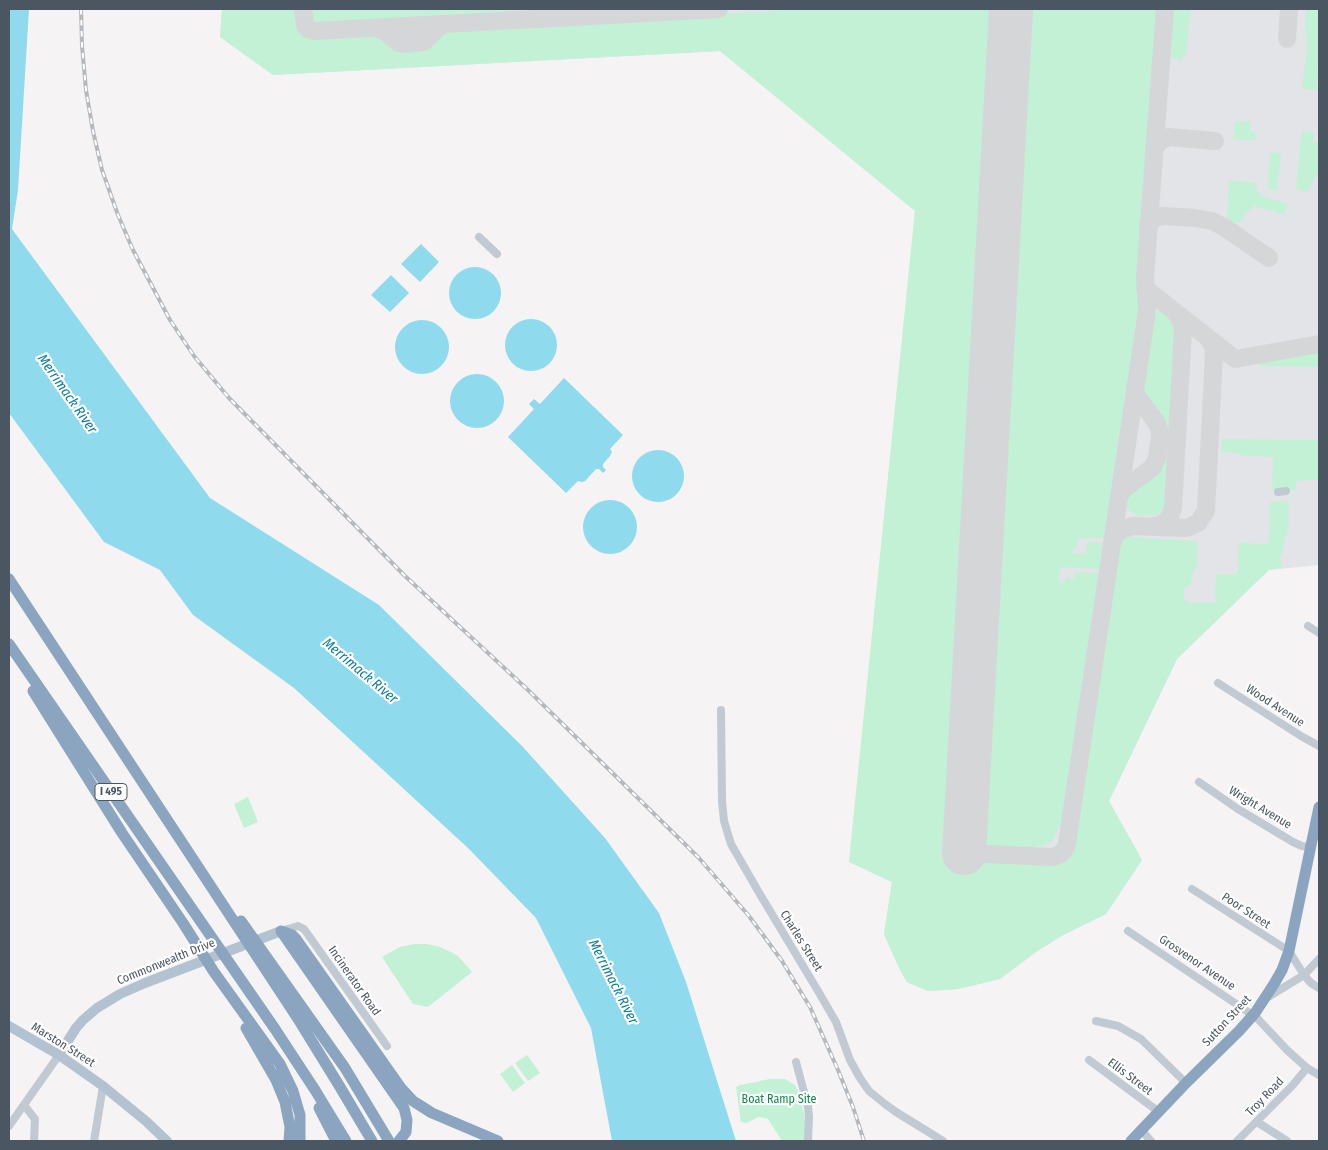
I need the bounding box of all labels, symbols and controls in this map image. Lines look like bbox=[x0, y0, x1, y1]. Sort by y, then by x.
water label: Merrimack River bbox=[34, 351, 100, 437]
water label: Merrimack River bbox=[319, 635, 401, 707]
street label: Wood Avenue bbox=[1243, 682, 1307, 730]
road number: I 495 bbox=[95, 784, 127, 800]
street label: Wright Avenue bbox=[1226, 784, 1294, 832]
street label: Poor Street bbox=[1219, 890, 1273, 932]
street label: Charles Street bbox=[777, 908, 825, 974]
street label: Grosvenor Avenue bbox=[1156, 932, 1238, 994]
street label: Commonwealth Drive bbox=[115, 936, 217, 988]
water label: Merrimack River bbox=[584, 937, 642, 1027]
street label: Incinerator Road bbox=[325, 943, 383, 1019]
street label: Sutton Street bbox=[1200, 992, 1254, 1050]
street label: Marston Street bbox=[29, 1020, 97, 1070]
street label: Ellis Street bbox=[1105, 1055, 1155, 1099]
street label: Troy Road bbox=[1243, 1075, 1287, 1119]
park label: Boat Ramp Site bbox=[742, 1093, 816, 1107]

